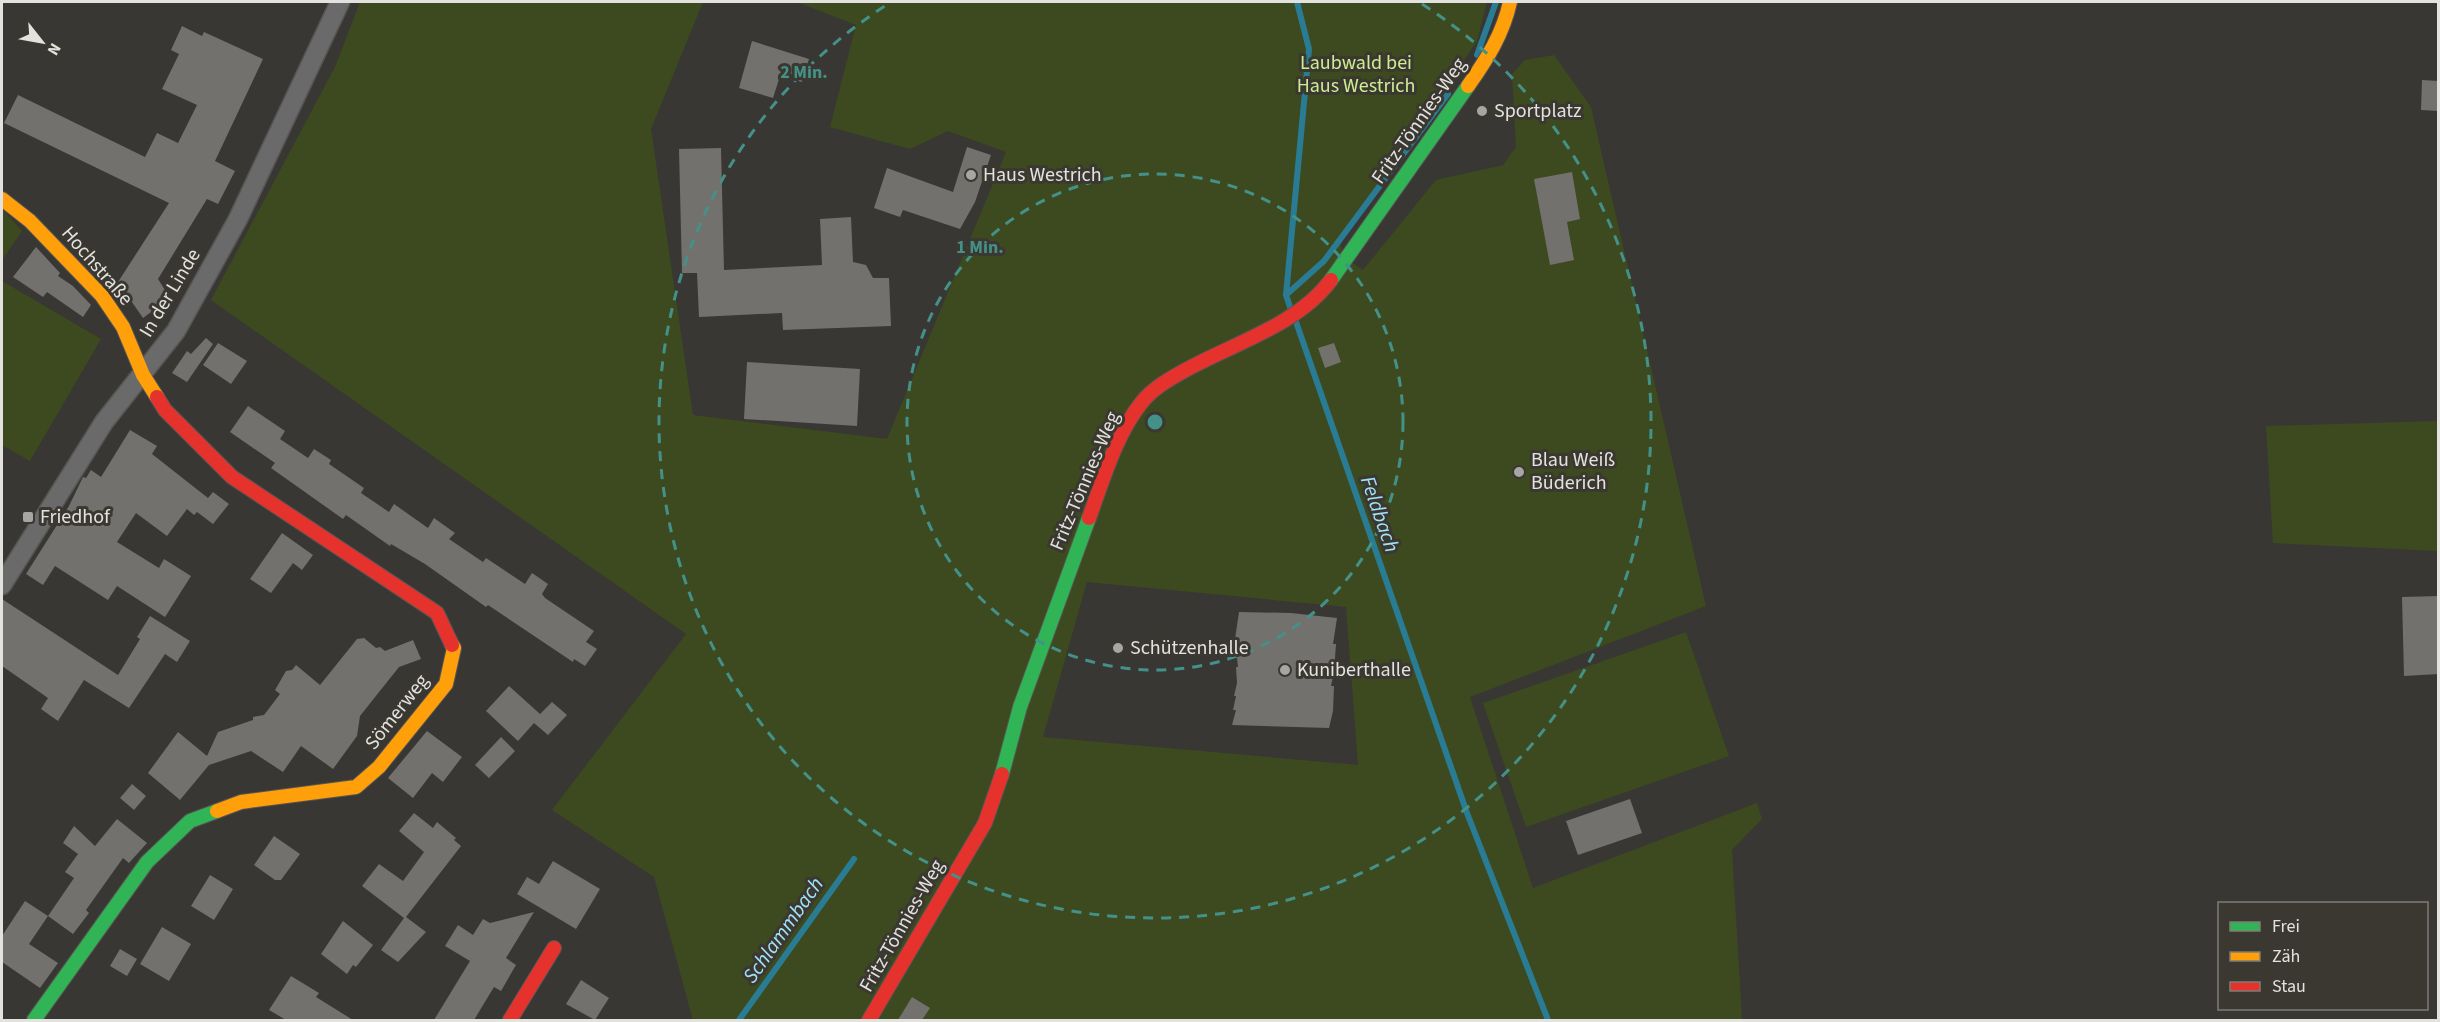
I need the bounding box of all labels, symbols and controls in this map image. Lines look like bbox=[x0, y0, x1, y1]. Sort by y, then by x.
north arrow bbox=[12, 12, 72, 72]
text: N bbox=[42, 39, 66, 59]
park label: Laubwald bei Haus Westrich bbox=[1297, 49, 1415, 100]
street label: Fritz-Tönnies-Weg bbox=[1365, 52, 1473, 190]
text: 2 Min. bbox=[780, 60, 828, 85]
place label: Sportplatz bbox=[1494, 97, 1582, 125]
marker: Sportplatz bbox=[1475, 104, 1489, 118]
place label: Haus Westrich bbox=[983, 161, 1102, 189]
marker: Haus Westrich bbox=[964, 168, 978, 182]
street label: Hochstraße bbox=[55, 220, 139, 312]
text: 1 Min. bbox=[956, 235, 1004, 260]
street label: In der Linde bbox=[133, 243, 207, 343]
street label: Fritz-Tönnies-Weg bbox=[1043, 407, 1127, 555]
centre of rings bbox=[1145, 412, 1165, 432]
place label: Blau Weiß Büderich bbox=[1531, 446, 1615, 497]
marker: Blau Weiß Büderich bbox=[1512, 465, 1526, 479]
water label: Feldbach bbox=[1353, 472, 1407, 556]
place label: Friedhof bbox=[40, 503, 111, 531]
marker: Friedhof bbox=[21, 510, 35, 524]
place label: Schützenhalle bbox=[1130, 634, 1249, 662]
marker: Schützenhalle bbox=[1111, 641, 1125, 655]
place label: Kuniberthalle bbox=[1297, 656, 1411, 684]
marker: Kuniberthalle bbox=[1278, 663, 1292, 677]
street label: Sömerweg bbox=[358, 668, 436, 756]
street label: Fritz-Tönnies-Weg bbox=[853, 855, 951, 997]
water label: Schlammbach bbox=[735, 871, 831, 989]
legend bbox=[2218, 902, 2428, 1010]
text: Frei bbox=[2272, 914, 2300, 939]
text: Zäh bbox=[2272, 944, 2300, 969]
text: Stau bbox=[2272, 974, 2306, 999]

